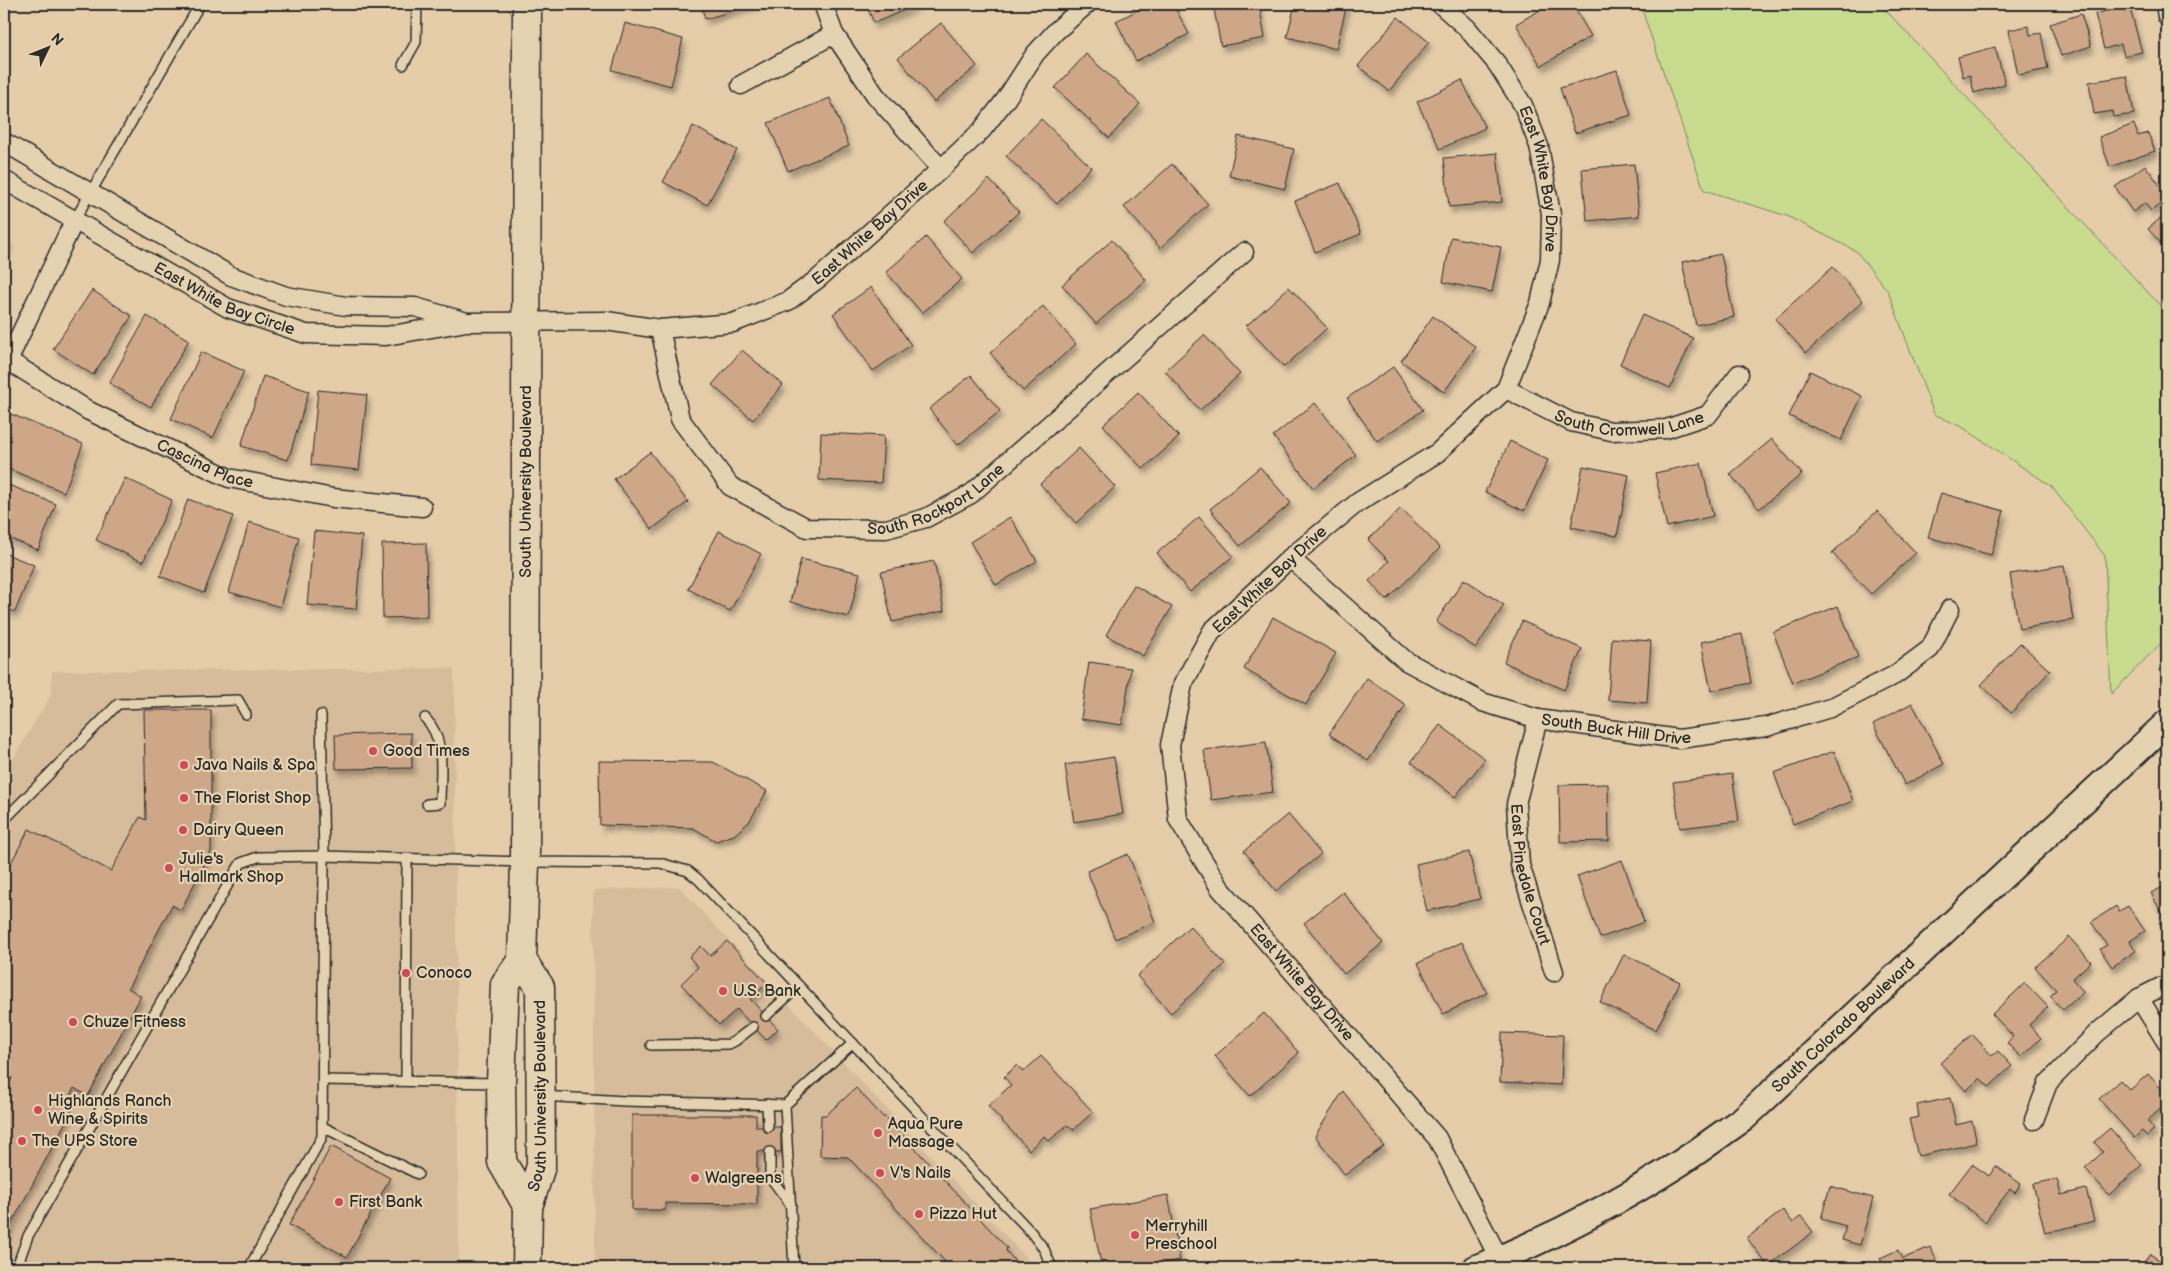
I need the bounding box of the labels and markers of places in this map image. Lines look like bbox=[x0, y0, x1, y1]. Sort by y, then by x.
place label: Good Times bbox=[383, 742, 470, 761]
marker: Good Times bbox=[367, 745, 379, 757]
place label: Java Nails & Spa bbox=[194, 756, 315, 775]
marker: Java Nails & Spa bbox=[178, 759, 190, 771]
place label: The Florist Shop bbox=[194, 789, 311, 808]
marker: The Florist Shop bbox=[178, 792, 190, 804]
place label: Dairy Queen bbox=[193, 821, 284, 840]
marker: Dairy Queen bbox=[177, 824, 189, 836]
place label: Julie's Hallmark Shop bbox=[179, 850, 284, 887]
marker: Julie's Hallmark Shop bbox=[163, 862, 175, 874]
place label: Conoco bbox=[416, 964, 472, 983]
marker: Conoco bbox=[400, 967, 412, 979]
place label: U.S. Bank bbox=[733, 982, 801, 1001]
marker: U.S. Bank bbox=[717, 985, 729, 997]
place label: Chuze Fitness bbox=[83, 1013, 186, 1032]
marker: Chuze Fitness bbox=[67, 1016, 79, 1028]
place label: Highlands Ranch Wine & Spirits bbox=[48, 1092, 171, 1129]
marker: Highlands Ranch Wine & Spirits bbox=[32, 1104, 44, 1116]
place label: Aqua Pure Massage bbox=[888, 1115, 964, 1152]
marker: Aqua Pure Massage bbox=[872, 1127, 884, 1139]
place label: The UPS Store bbox=[32, 1132, 138, 1151]
marker: The UPS Store bbox=[16, 1135, 28, 1147]
place label: V's Nails bbox=[890, 1164, 951, 1183]
marker: V's Nails bbox=[874, 1167, 886, 1179]
place label: Walgreens bbox=[705, 1169, 782, 1188]
marker: Walgreens bbox=[689, 1172, 701, 1184]
place label: First Bank bbox=[349, 1193, 422, 1212]
marker: First Bank bbox=[333, 1196, 345, 1208]
place label: Pizza Hut bbox=[929, 1205, 997, 1224]
marker: Pizza Hut bbox=[913, 1208, 925, 1220]
place label: Merryhill Preschool bbox=[1145, 1217, 1217, 1254]
marker: Merryhill Preschool bbox=[1129, 1229, 1141, 1241]

